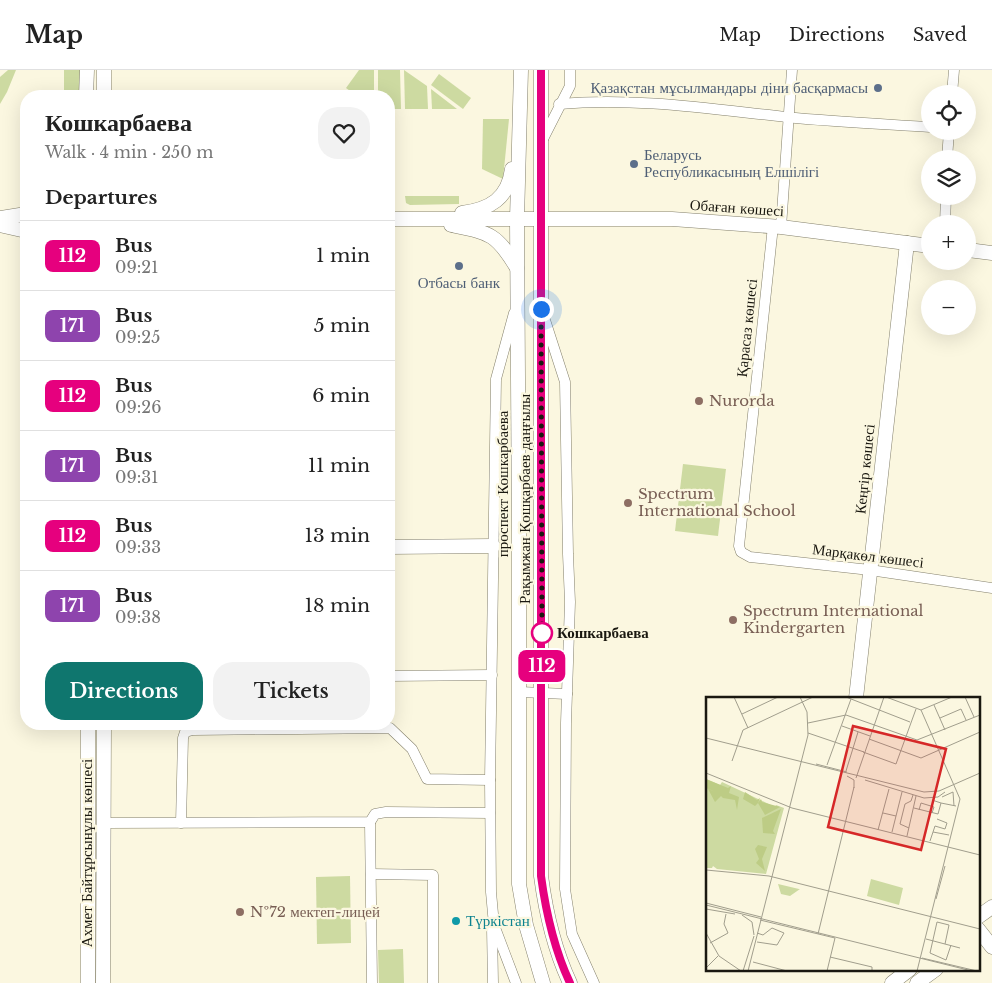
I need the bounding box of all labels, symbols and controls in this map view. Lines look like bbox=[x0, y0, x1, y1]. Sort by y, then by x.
text: Map bbox=[25, 20, 83, 49]
text: Map bbox=[719, 24, 761, 46]
text: Directions bbox=[789, 24, 885, 46]
text: Saved bbox=[913, 24, 967, 46]
place label: Қазақстан мұсылмандары діни басқармасы bbox=[591, 78, 868, 97]
marker: Қазақстан мұсылмандары діни басқармасы bbox=[872, 82, 884, 94]
map controls bbox=[921, 85, 976, 335]
button: locate bbox=[921, 85, 976, 140]
button: heart bbox=[318, 107, 370, 159]
text: Кошкарбаева bbox=[45, 108, 192, 137]
text: Walk · 4 min · 250 m bbox=[45, 142, 213, 162]
place label: Беларусь Республикасының Елшілігі bbox=[644, 145, 819, 181]
button: layers bbox=[921, 150, 976, 205]
marker: Беларусь Республикасының Елшілігі bbox=[628, 158, 640, 170]
text: Departures bbox=[45, 186, 157, 209]
street label: Обаған көшесі bbox=[689, 195, 785, 220]
button: + bbox=[921, 215, 976, 270]
text: Bus bbox=[115, 234, 152, 257]
text: 1 min bbox=[316, 244, 370, 267]
text: 112 bbox=[59, 245, 86, 267]
text: 09:21 bbox=[115, 257, 158, 277]
marker: Отбасы банк bbox=[453, 260, 465, 272]
place label: Отбасы банк bbox=[418, 273, 501, 292]
street label: Қарасаз көшесі bbox=[732, 278, 761, 378]
button: − bbox=[921, 280, 976, 335]
your location bbox=[529, 297, 554, 322]
text: Bus bbox=[115, 304, 152, 327]
text: 5 min bbox=[314, 314, 370, 337]
text: 171 bbox=[60, 315, 85, 337]
text: 09:25 bbox=[115, 327, 160, 347]
text: Bus bbox=[115, 374, 152, 397]
text: 6 min bbox=[312, 384, 370, 407]
text: 112 bbox=[59, 385, 86, 407]
place label: Nurorda bbox=[709, 391, 775, 410]
street label: Рақымжан Қошқарбаев даңғылы bbox=[515, 394, 534, 604]
marker: Nurorda bbox=[693, 395, 705, 407]
text: 09:26 bbox=[115, 397, 161, 417]
street label: проспект Кошкарбаева bbox=[493, 410, 512, 557]
street label: Кеңгір көшесі bbox=[850, 423, 879, 515]
text: Bus bbox=[115, 444, 152, 467]
text: 11 min bbox=[308, 454, 370, 477]
text: 171 bbox=[60, 455, 85, 477]
text: 09:31 bbox=[115, 467, 158, 487]
place label: Spectrum International School bbox=[638, 484, 796, 520]
marker: Spectrum International School bbox=[622, 497, 634, 509]
text: Bus bbox=[115, 514, 152, 537]
text: 13 min bbox=[304, 524, 370, 547]
text: 112 bbox=[59, 525, 86, 547]
text: 09:33 bbox=[115, 537, 161, 557]
street label: Марқакөл көшесі bbox=[811, 539, 925, 572]
text: Bus bbox=[115, 584, 152, 607]
text: 18 min bbox=[305, 594, 370, 617]
text: 171 bbox=[60, 595, 85, 617]
place label: Spectrum International Kindergarten bbox=[743, 601, 924, 637]
text: 09:38 bbox=[115, 607, 161, 627]
marker: Spectrum International Kindergarten bbox=[727, 614, 739, 626]
marker: Кошкарбаева bbox=[531, 622, 553, 644]
place label: Кошкарбаева bbox=[557, 623, 649, 642]
line badge: 112 bbox=[513, 650, 571, 682]
text: 112 bbox=[528, 655, 556, 677]
button: Directions bbox=[45, 662, 203, 720]
button: Tickets bbox=[213, 662, 370, 720]
inset map bbox=[706, 697, 980, 970]
street label: Ахмет Байтұрсынұлы көшесі bbox=[77, 759, 96, 947]
place label: №72 мектеп-лицей bbox=[250, 902, 380, 921]
marker: №72 мектеп-лицей bbox=[234, 906, 246, 918]
place label: Түркістан bbox=[466, 911, 530, 930]
marker: Түркістан bbox=[450, 915, 462, 927]

